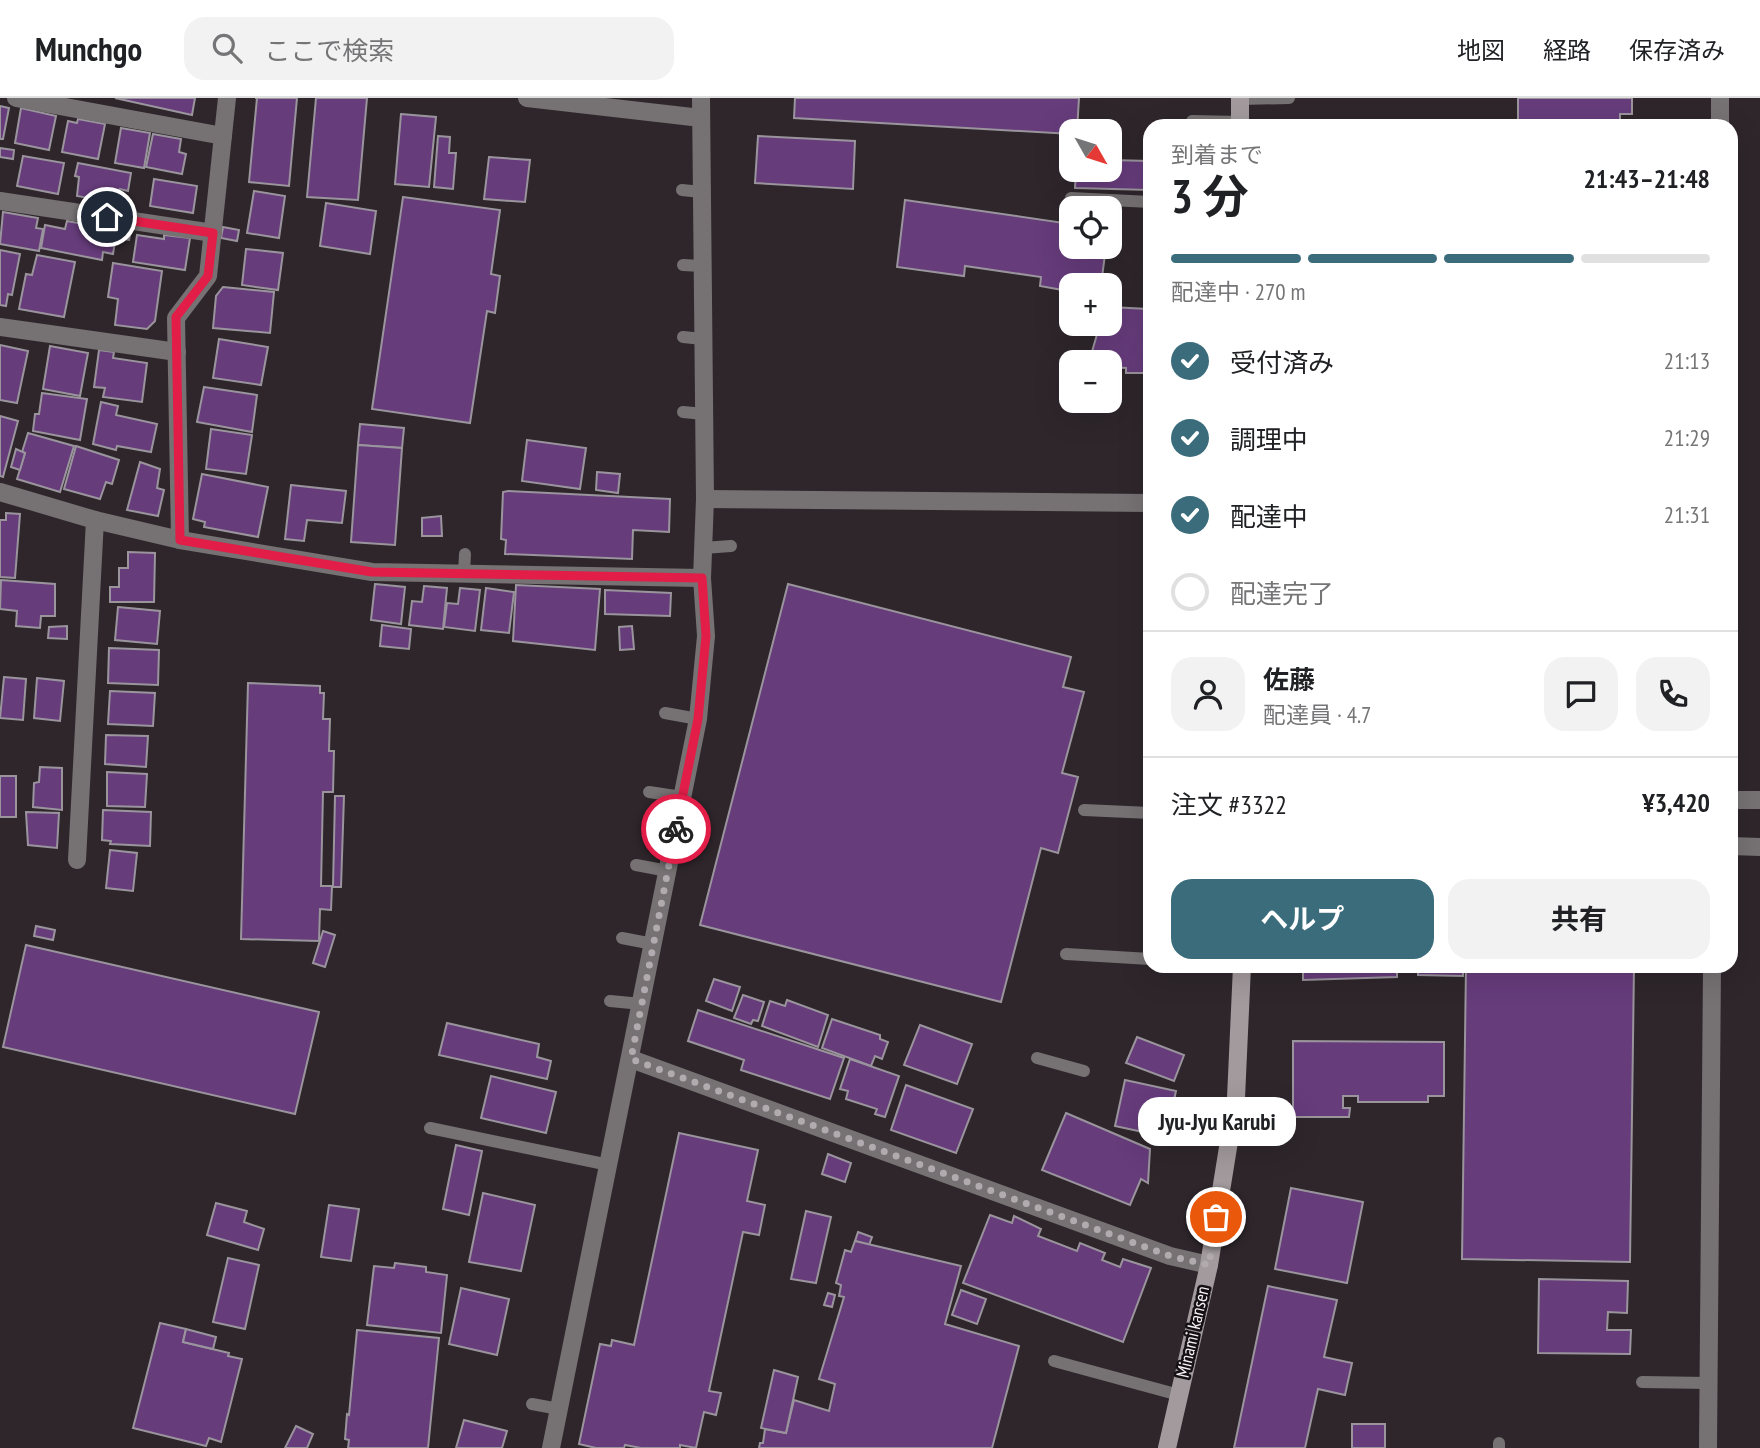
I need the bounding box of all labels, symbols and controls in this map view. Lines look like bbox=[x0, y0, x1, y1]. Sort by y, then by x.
search box bbox=[184, 17, 674, 80]
text: Munchgo bbox=[35, 27, 142, 70]
icon: search bbox=[208, 29, 246, 67]
text: ここで検索 bbox=[264, 34, 394, 67]
text: 地図 bbox=[1457, 35, 1505, 66]
text: 経路 bbox=[1543, 35, 1591, 66]
text: 保存済み bbox=[1629, 35, 1725, 66]
north arrow bbox=[1059, 119, 1122, 182]
map controls bbox=[1059, 119, 1122, 413]
text: 到着まで bbox=[1171, 140, 1263, 169]
text: 21:43–21:48 bbox=[1583, 162, 1710, 195]
text: 3 分 bbox=[1171, 166, 1248, 226]
pin bbox=[77, 187, 137, 247]
button: locate bbox=[1059, 196, 1122, 259]
icon: home bbox=[88, 198, 126, 236]
button: + bbox=[1059, 273, 1122, 336]
text: 配達中 · 270 m bbox=[1171, 277, 1306, 306]
icon: check bbox=[1171, 342, 1209, 380]
text: 受付済み bbox=[1230, 346, 1334, 379]
text: 21:13 bbox=[1664, 346, 1710, 375]
button: − bbox=[1059, 350, 1122, 413]
icon: check bbox=[1171, 419, 1209, 457]
text: 調理中 bbox=[1230, 423, 1308, 456]
text: 21:29 bbox=[1664, 423, 1710, 452]
icon: check bbox=[1171, 496, 1209, 534]
text: 配達中 bbox=[1230, 500, 1308, 533]
text: 21:31 bbox=[1664, 500, 1710, 529]
text: 配達完了 bbox=[1230, 577, 1334, 610]
button: person bbox=[1171, 657, 1245, 731]
button: chat bbox=[1544, 657, 1618, 731]
button: phone bbox=[1636, 657, 1710, 731]
text: 佐藤 bbox=[1263, 663, 1315, 696]
text: 配達員 · 4.7 bbox=[1263, 700, 1371, 729]
text: ¥3,420 bbox=[1642, 786, 1710, 819]
text: 注文 #3322 bbox=[1171, 788, 1287, 821]
courier bbox=[641, 794, 711, 864]
icon: bike bbox=[657, 810, 695, 848]
button: ヘルプ bbox=[1171, 879, 1434, 959]
button: 共有 bbox=[1448, 879, 1710, 959]
callout: Jyu-Jyu Karubi bbox=[1137, 1098, 1295, 1147]
text: Jyu-Jyu Karubi bbox=[1158, 1107, 1276, 1136]
pin bbox=[1186, 1187, 1246, 1247]
icon: bag bbox=[1197, 1198, 1235, 1236]
street label: Minami kansen bbox=[1171, 1284, 1214, 1380]

